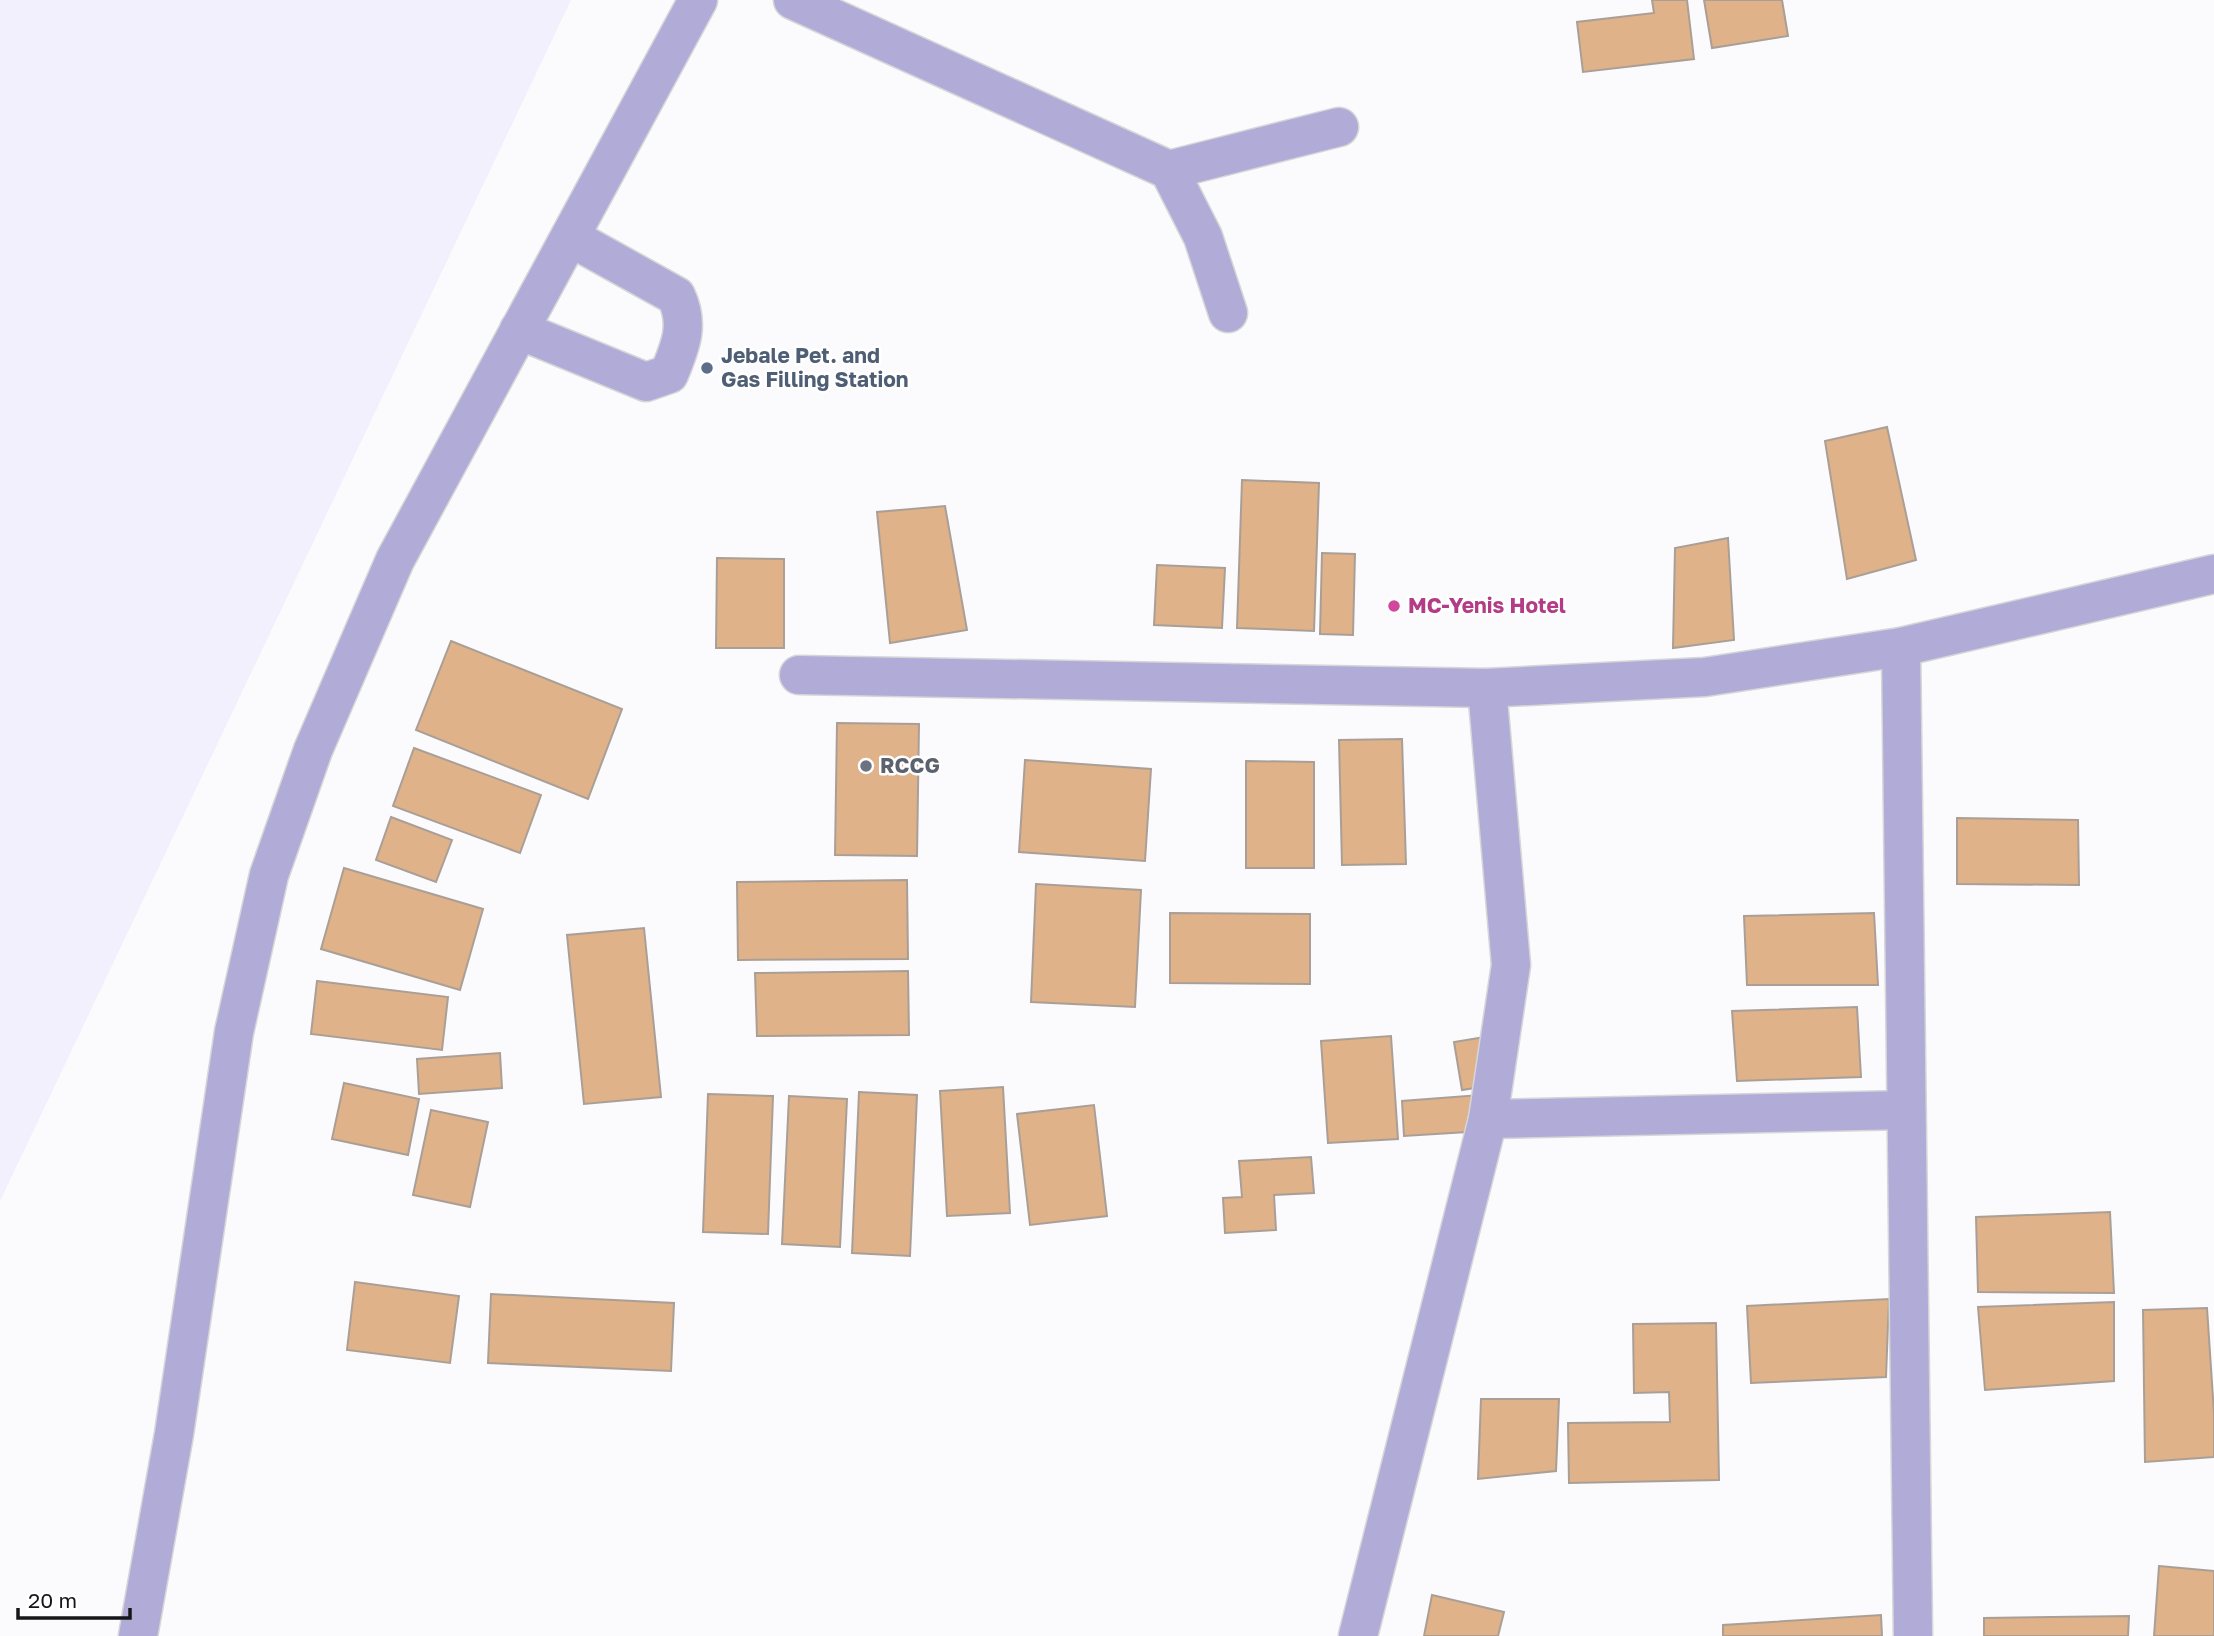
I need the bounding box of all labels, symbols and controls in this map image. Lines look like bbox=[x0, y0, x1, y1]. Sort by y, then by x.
place label: Jebale Pet. and Gas Filling Station bbox=[721, 342, 908, 392]
marker: Jebale Pet. and Gas Filling Station bbox=[699, 360, 715, 376]
place label: MC-Yenis Hotel bbox=[1408, 592, 1566, 618]
marker: MC-Yenis Hotel bbox=[1386, 598, 1402, 614]
place label: RCCG bbox=[880, 752, 940, 778]
marker: RCCG bbox=[858, 758, 874, 774]
scale bar bbox=[18, 1576, 130, 1620]
text: 20 m bbox=[28, 1587, 77, 1613]

